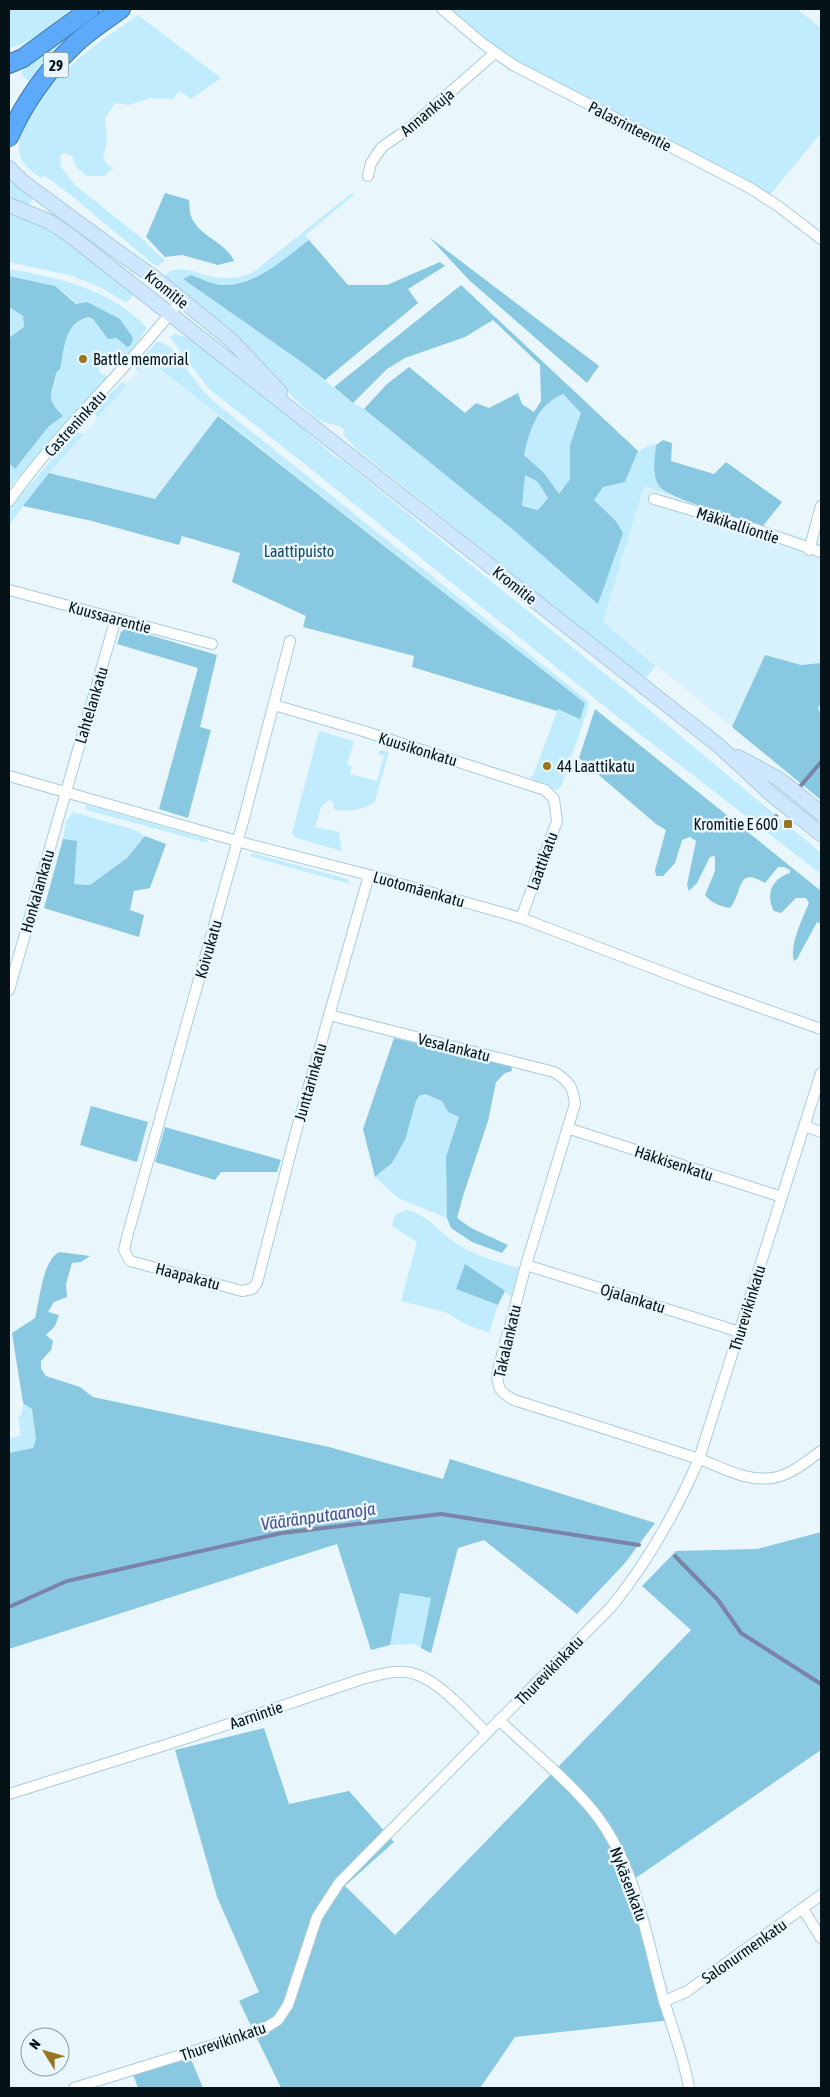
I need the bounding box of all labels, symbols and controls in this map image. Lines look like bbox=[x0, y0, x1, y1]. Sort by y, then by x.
road number: 29 bbox=[44, 52, 68, 78]
street label: Annankuja bbox=[397, 84, 458, 140]
street label: Palasrinteentie bbox=[586, 97, 674, 155]
street label: Kromitie bbox=[142, 266, 192, 312]
place label: Battle memorial bbox=[93, 350, 189, 368]
marker: Battle memorial bbox=[77, 353, 89, 365]
street label: Castreninkatu bbox=[41, 386, 109, 460]
street label: Mäkikalliontie bbox=[694, 503, 782, 547]
park label: Laattipuisto bbox=[264, 542, 334, 561]
street label: Kromitie bbox=[489, 562, 541, 608]
street label: Kuussaarentie bbox=[67, 597, 153, 637]
street label: Lahtelankatu bbox=[71, 664, 111, 746]
street label: Kuusikonkatu bbox=[377, 729, 459, 769]
place label: 44 Laattikatu bbox=[557, 757, 635, 775]
marker: 44 Laattikatu bbox=[541, 760, 553, 772]
place label: Kromitie E 600 bbox=[693, 815, 778, 833]
marker: Kromitie E 600 bbox=[782, 818, 794, 830]
street label: Laattikatu bbox=[523, 829, 561, 893]
street label: Honkalankatu bbox=[17, 848, 57, 934]
street label: Luotomäenkatu bbox=[371, 867, 467, 911]
street label: Koivukatu bbox=[191, 918, 225, 980]
street label: Vesalankatu bbox=[416, 1029, 492, 1065]
street label: Junttarinkatu bbox=[290, 1041, 330, 1123]
street label: Häkkisenkatu bbox=[632, 1142, 716, 1184]
street label: Haapakatu bbox=[154, 1259, 222, 1294]
street label: Thurevikinkatu bbox=[725, 1263, 769, 1353]
street label: Ojalankatu bbox=[598, 1280, 668, 1317]
street label: Takalankatu bbox=[490, 1303, 524, 1379]
water label: Vääränputaanoja bbox=[259, 1497, 377, 1534]
street label: Thurevikinkatu bbox=[512, 1632, 586, 1708]
street label: Aarnintie bbox=[227, 1698, 285, 1732]
street label: Nykäsenkatu bbox=[606, 1844, 651, 1924]
street label: Salonurmenkatu bbox=[698, 1915, 790, 1987]
street label: Thurevikinkatu bbox=[178, 2018, 268, 2064]
north arrow bbox=[20, 2027, 70, 2077]
text: N bbox=[26, 2036, 43, 2052]

